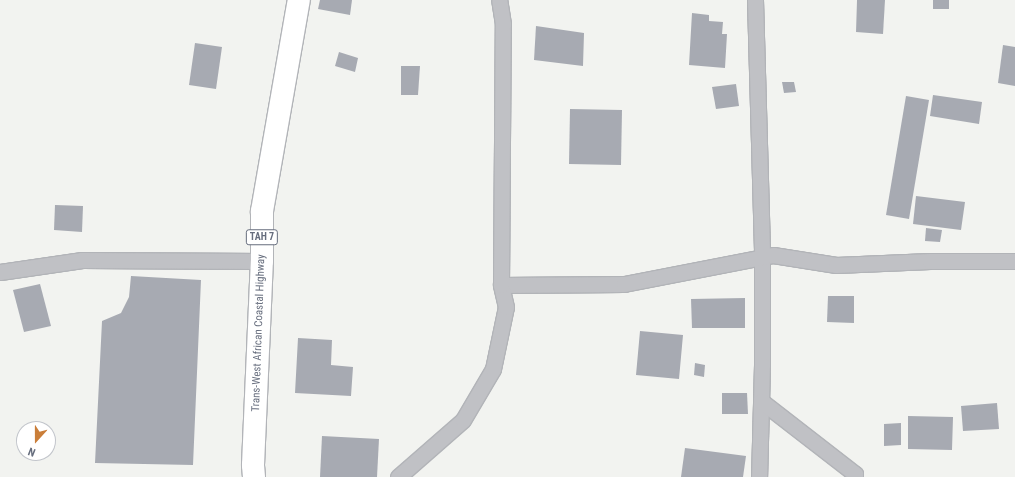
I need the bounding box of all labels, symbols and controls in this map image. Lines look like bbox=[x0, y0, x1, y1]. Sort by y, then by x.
road number: TAH 7 bbox=[245, 229, 279, 245]
street label: Trans-West African Coastal Highway bbox=[250, 254, 268, 412]
north arrow bbox=[16, 421, 56, 461]
text: N bbox=[26, 444, 37, 459]

